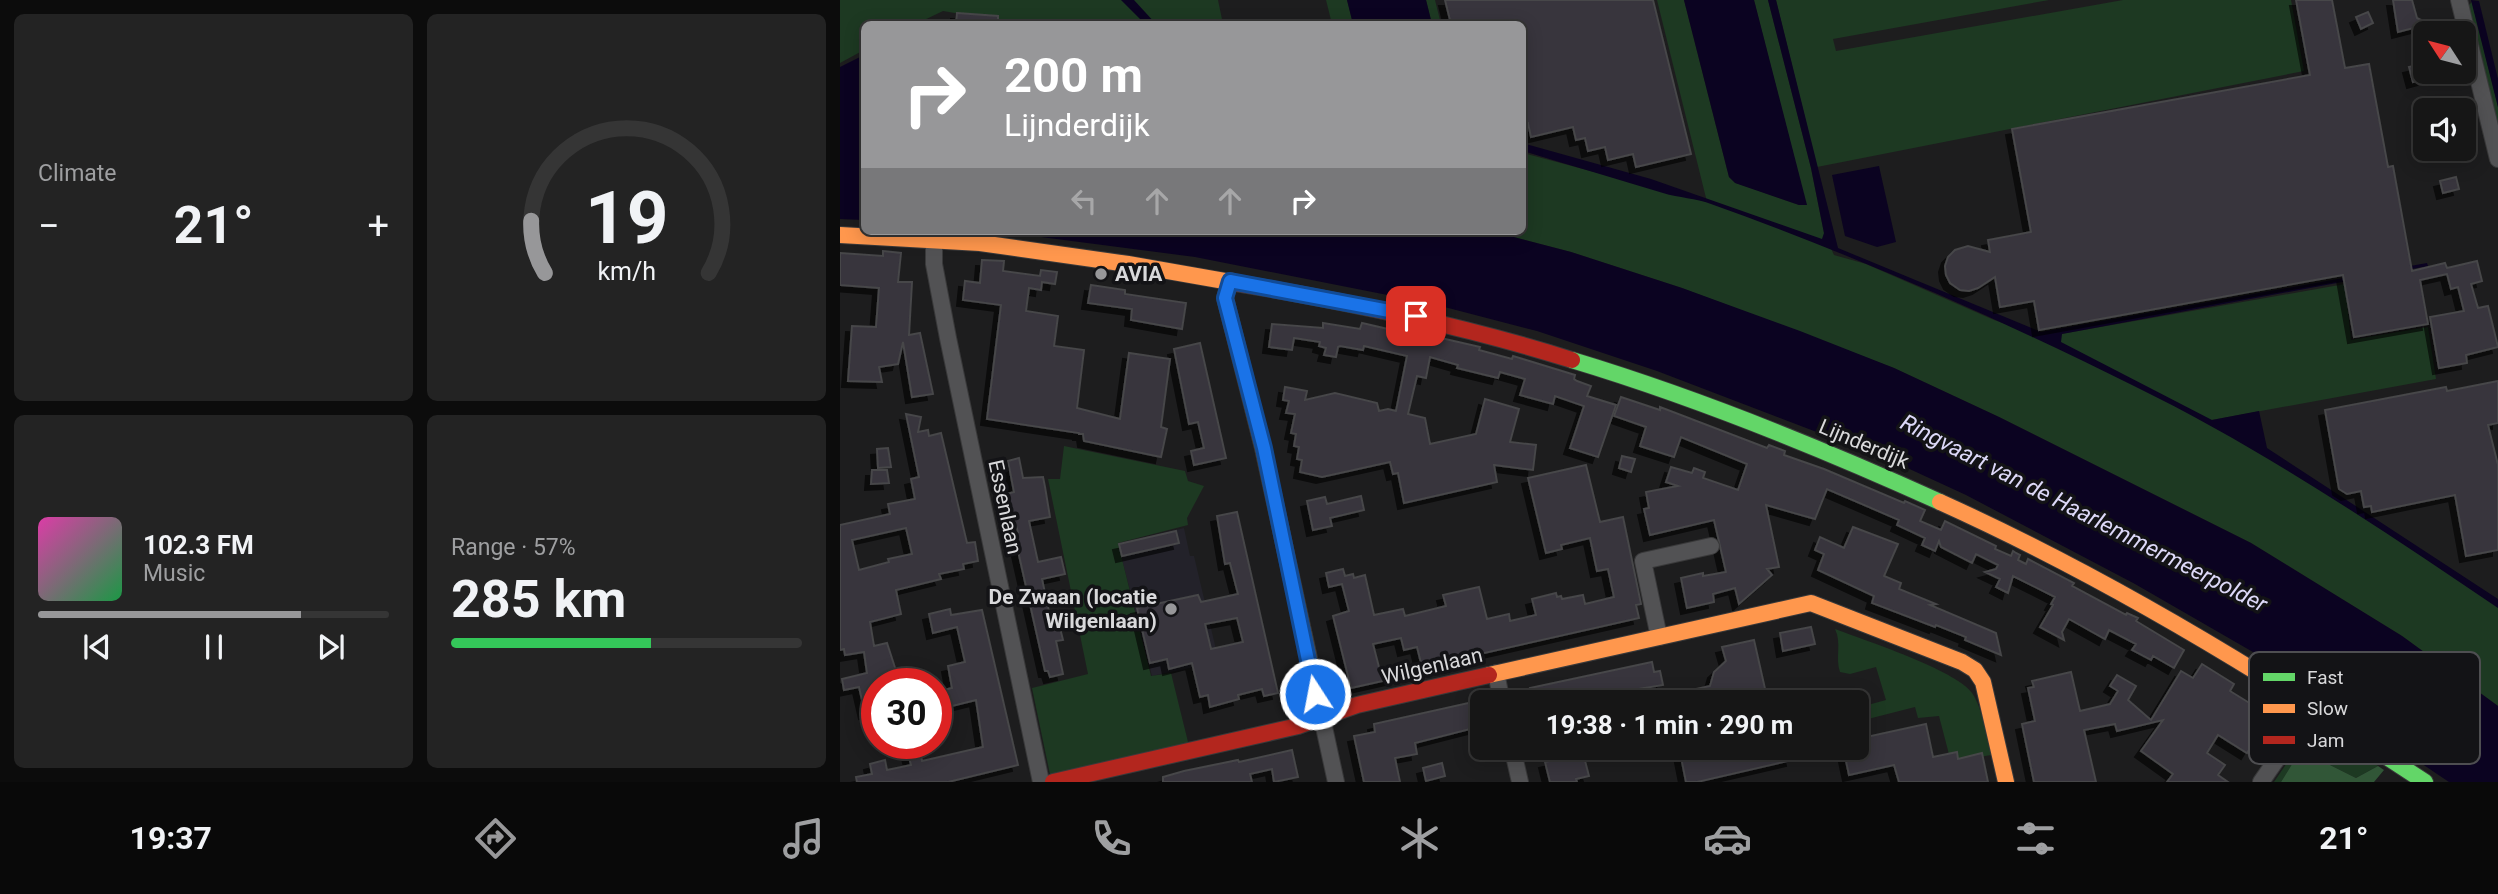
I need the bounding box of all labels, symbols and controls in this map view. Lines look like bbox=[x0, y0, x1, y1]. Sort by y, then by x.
north arrow bbox=[2413, 21, 2476, 84]
map controls bbox=[2413, 21, 2476, 161]
text: 200 m bbox=[1004, 47, 1143, 104]
icon: right bbox=[889, 49, 980, 140]
button: sound bbox=[2413, 98, 2476, 161]
text: Lijnderdijk bbox=[1004, 106, 1150, 144]
text: Climate bbox=[38, 160, 117, 187]
text: 19 bbox=[585, 176, 668, 262]
icon: left bbox=[1065, 182, 1103, 220]
icon: ahead bbox=[1138, 182, 1176, 220]
icon: ahead bbox=[1211, 182, 1249, 220]
icon: right bbox=[1284, 182, 1322, 220]
text: 21° bbox=[174, 195, 254, 256]
text: − bbox=[38, 204, 60, 248]
text: + bbox=[367, 204, 389, 248]
text: km/h bbox=[597, 257, 656, 286]
place label: AVIA bbox=[1115, 262, 1163, 286]
marker: AVIA bbox=[1093, 266, 1109, 282]
pin bbox=[1386, 286, 1446, 346]
icon: arrive bbox=[1397, 297, 1435, 335]
water label: Ringvaart van de Haarlemmermeerpolder bbox=[1896, 409, 2273, 619]
street label: Lijnderdijk bbox=[1815, 414, 1913, 474]
street label: Essenlaan bbox=[983, 458, 1027, 556]
text: 102.3 FM bbox=[143, 530, 254, 560]
text: Range · 57% bbox=[451, 534, 576, 561]
text: Music bbox=[143, 560, 205, 587]
text: 285 km bbox=[451, 569, 626, 630]
place label: De Zwaan (locatie Wilgenlaan) bbox=[988, 585, 1157, 633]
marker: De Zwaan (locatie Wilgenlaan) bbox=[1163, 601, 1179, 617]
icon: previous bbox=[78, 628, 116, 666]
icon: pause bbox=[195, 628, 233, 666]
icon: next bbox=[312, 628, 350, 666]
street label: Wilgenlaan bbox=[1379, 643, 1485, 689]
legend bbox=[2249, 652, 2480, 764]
position arrow bbox=[1278, 657, 1352, 731]
text: Fast bbox=[2307, 666, 2344, 689]
speed limit sign: 30 bbox=[861, 668, 952, 759]
text: Slow bbox=[2307, 697, 2348, 720]
text: 19:38 · 1 min · 290 m bbox=[1546, 710, 1793, 740]
text: Jam bbox=[2307, 729, 2344, 752]
icon: directions bbox=[471, 814, 520, 863]
icon: music bbox=[779, 814, 828, 863]
icon: phone bbox=[1087, 814, 1136, 863]
icon: climate bbox=[1395, 814, 1444, 863]
icon: car bbox=[1703, 814, 1752, 863]
icon: filters bbox=[2011, 814, 2060, 863]
text: 19:37 bbox=[130, 819, 212, 857]
text: 21° bbox=[2319, 819, 2368, 857]

